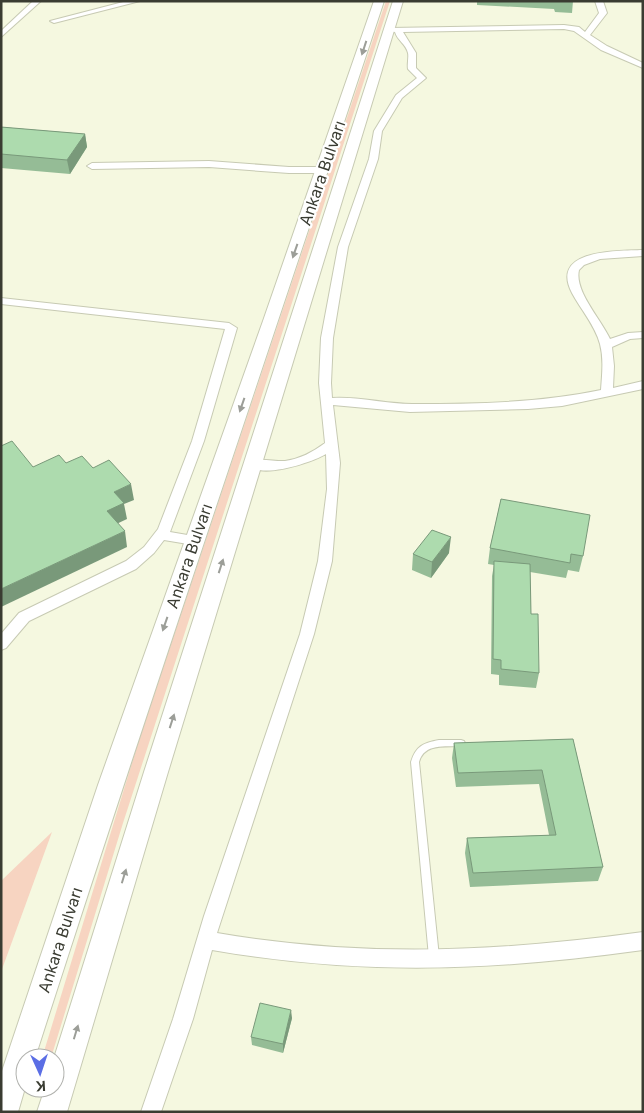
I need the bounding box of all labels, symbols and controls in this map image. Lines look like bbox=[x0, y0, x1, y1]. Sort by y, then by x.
one-way arrow bbox=[359, 40, 367, 55]
street label: Ankara Bulvarı bbox=[295, 118, 349, 228]
one-way arrow bbox=[291, 244, 298, 259]
one-way arrow bbox=[238, 398, 246, 413]
street label: Ankara Bulvarı bbox=[162, 501, 216, 611]
one-way arrow bbox=[218, 559, 225, 574]
one-way arrow bbox=[161, 617, 168, 632]
one-way arrow bbox=[168, 713, 176, 728]
one-way arrow bbox=[120, 869, 128, 884]
street label: Ankara Bulvarı bbox=[34, 885, 86, 995]
one-way arrow bbox=[73, 1024, 81, 1039]
north arrow bbox=[15, 1048, 65, 1098]
text: K bbox=[35, 1078, 46, 1095]

